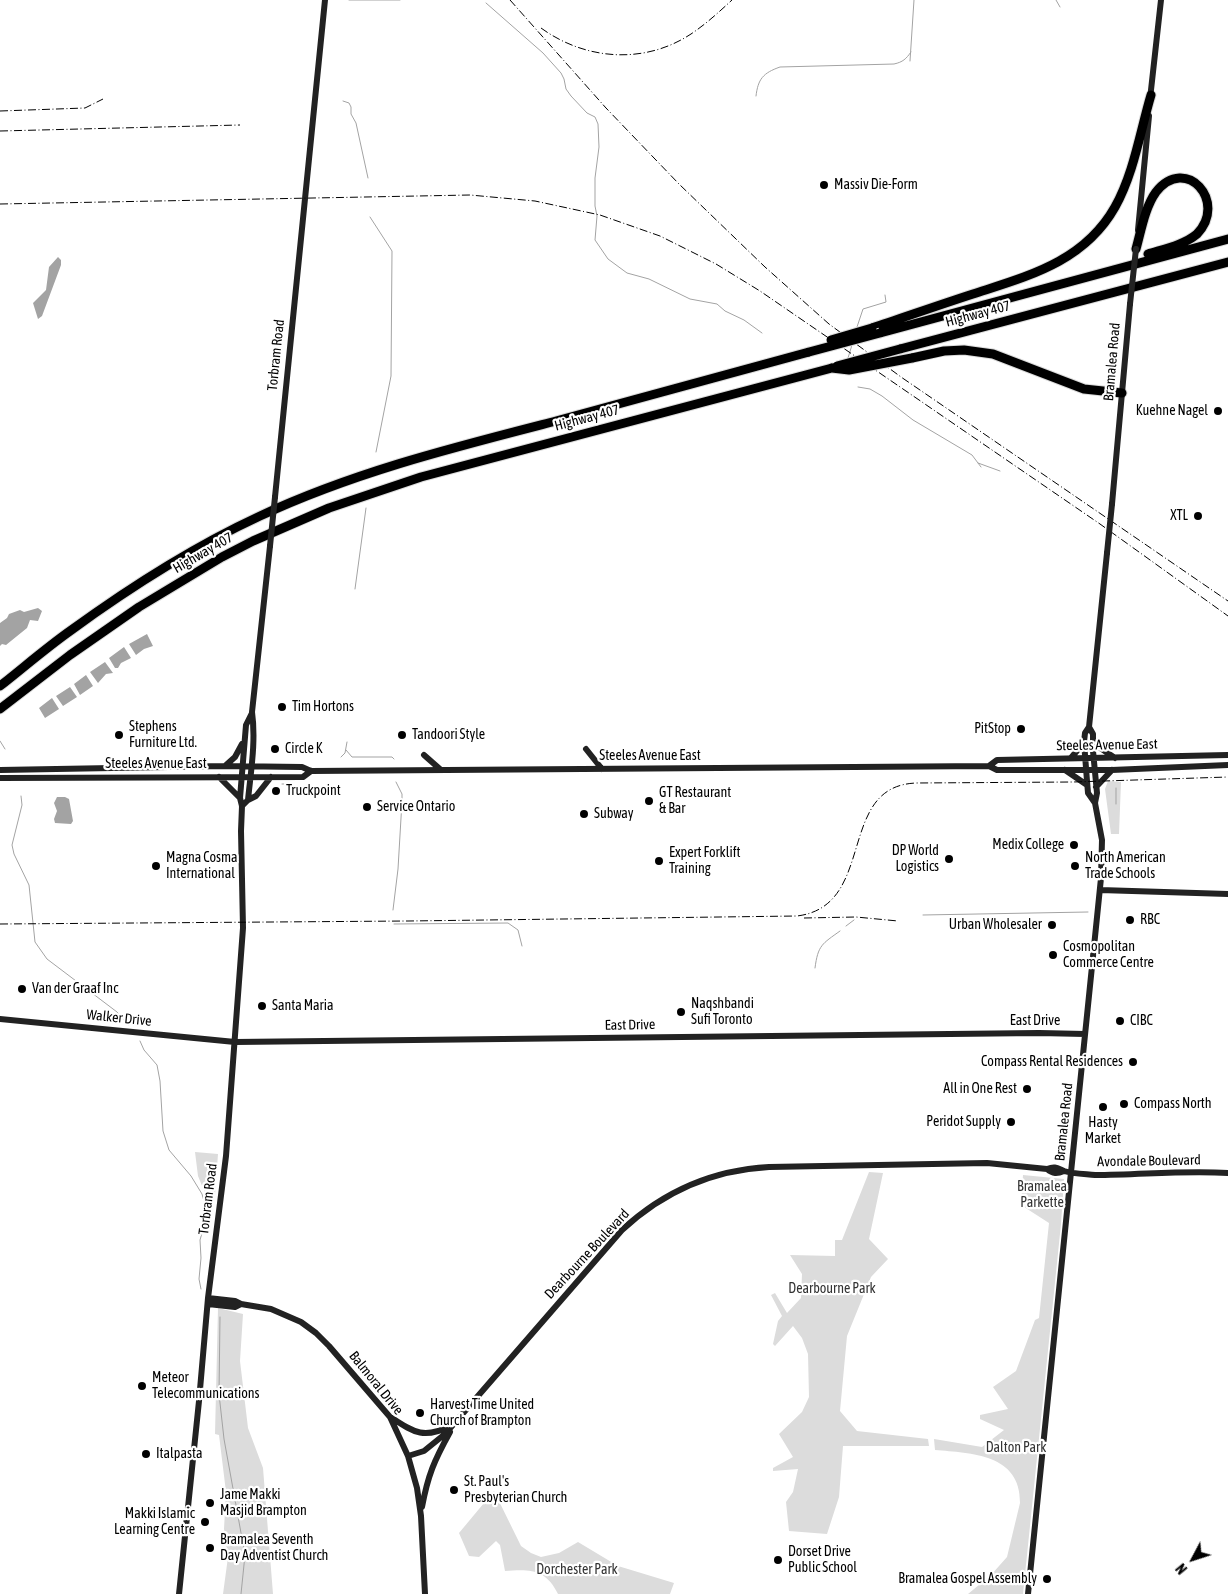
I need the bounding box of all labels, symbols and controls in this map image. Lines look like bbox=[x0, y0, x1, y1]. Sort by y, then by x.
place label: Massiv Die-Form bbox=[834, 177, 918, 193]
marker: Massiv Die-Form bbox=[818, 179, 830, 191]
street label: Highway 407 bbox=[944, 297, 1012, 331]
street label: Torbram Road bbox=[264, 318, 288, 392]
street label: Bramalea Road bbox=[1100, 322, 1124, 402]
street label: Highway 407 bbox=[553, 401, 621, 435]
place label: Kuehne Nagel bbox=[1136, 403, 1208, 419]
marker: Kuehne Nagel bbox=[1212, 405, 1224, 417]
place label: XTL bbox=[1170, 508, 1188, 524]
marker: XTL bbox=[1192, 510, 1204, 522]
street label: Highway 407 bbox=[170, 529, 236, 577]
place label: Tim Hortons bbox=[292, 699, 354, 715]
marker: Tim Hortons bbox=[276, 701, 288, 713]
place label: Stephens Furniture Ltd. bbox=[129, 719, 197, 752]
place label: PitStop bbox=[974, 721, 1011, 737]
marker: PitStop bbox=[1015, 723, 1027, 735]
place label: Tandoori Style bbox=[412, 727, 485, 743]
marker: Stephens Furniture Ltd. bbox=[113, 729, 125, 741]
marker: Tandoori Style bbox=[396, 729, 408, 741]
street label: Steeles Avenue East bbox=[1056, 736, 1158, 754]
place label: Circle K bbox=[285, 741, 323, 757]
marker: Circle K bbox=[269, 743, 281, 755]
street label: Steeles Avenue East bbox=[599, 748, 701, 764]
street label: Steeles Avenue East bbox=[105, 756, 207, 772]
place label: Truckpoint bbox=[286, 783, 341, 799]
marker: Truckpoint bbox=[270, 785, 282, 797]
place label: GT Restaurant & Bar bbox=[659, 785, 731, 818]
marker: GT Restaurant & Bar bbox=[643, 795, 655, 807]
place label: Service Ontario bbox=[377, 799, 455, 815]
marker: Service Ontario bbox=[361, 801, 373, 813]
place label: Subway bbox=[594, 806, 634, 822]
marker: Subway bbox=[578, 808, 590, 820]
place label: Medix College bbox=[992, 837, 1064, 853]
marker: Medix College bbox=[1068, 839, 1080, 851]
place label: DP World Logistics bbox=[892, 843, 939, 876]
place label: Expert Forklift Training bbox=[669, 845, 741, 878]
place label: Magna Cosma International bbox=[166, 850, 238, 882]
place label: North American Trade Schools bbox=[1085, 850, 1166, 882]
marker: DP World Logistics bbox=[943, 853, 955, 865]
marker: Expert Forklift Training bbox=[653, 855, 665, 867]
marker: Magna Cosma International bbox=[150, 860, 162, 872]
marker: North American Trade Schools bbox=[1069, 860, 1081, 872]
place label: RBC bbox=[1140, 912, 1160, 928]
marker: RBC bbox=[1124, 914, 1136, 926]
place label: Urban Wholesaler bbox=[949, 917, 1042, 933]
marker: Urban Wholesaler bbox=[1046, 919, 1058, 931]
place label: Cosmopolitan Commerce Centre bbox=[1063, 939, 1154, 972]
marker: Cosmopolitan Commerce Centre bbox=[1047, 949, 1059, 961]
place label: Van der Graaf Inc bbox=[32, 981, 118, 997]
marker: Van der Graaf Inc bbox=[16, 983, 28, 995]
place label: Naqshbandi Sufi Toronto bbox=[691, 996, 754, 1028]
place label: Santa Maria bbox=[272, 998, 333, 1014]
marker: Santa Maria bbox=[256, 1000, 268, 1012]
street label: Walker Drive bbox=[86, 1006, 152, 1030]
marker: Naqshbandi Sufi Toronto bbox=[675, 1006, 687, 1018]
street label: East Drive bbox=[1010, 1013, 1060, 1029]
place label: CIBC bbox=[1130, 1013, 1153, 1029]
marker: CIBC bbox=[1114, 1015, 1126, 1027]
street label: East Drive bbox=[605, 1016, 655, 1034]
place label: Compass Rental Residences bbox=[981, 1054, 1123, 1070]
marker: Compass Rental Residences bbox=[1127, 1056, 1139, 1068]
place label: All in One Rest bbox=[943, 1081, 1017, 1097]
street label: Bramalea Road bbox=[1052, 1082, 1076, 1162]
marker: All in One Rest bbox=[1021, 1083, 1033, 1095]
place label: Compass North bbox=[1134, 1096, 1212, 1112]
marker: Compass North bbox=[1118, 1098, 1130, 1110]
marker: Hasty Market bbox=[1097, 1101, 1109, 1113]
place label: Peridot Supply bbox=[926, 1114, 1001, 1130]
place label: Hasty Market bbox=[1085, 1115, 1121, 1148]
marker: Peridot Supply bbox=[1005, 1116, 1017, 1128]
street label: Avondale Boulevard bbox=[1097, 1152, 1201, 1170]
street label: Torbram Road bbox=[195, 1162, 221, 1236]
park label: Bramalea Parkette bbox=[1017, 1179, 1067, 1212]
street label: Dearbourne Boulevard bbox=[541, 1206, 633, 1302]
park label: Dearbourne Park bbox=[788, 1281, 876, 1297]
street label: Balmoral Drive bbox=[345, 1348, 407, 1418]
place label: Meteor Telecommunications bbox=[152, 1370, 259, 1402]
marker: Meteor Telecommunications bbox=[136, 1380, 148, 1392]
place label: Harvest Time United Church of Brampton bbox=[430, 1397, 534, 1430]
marker: Harvest Time United Church of Brampton bbox=[414, 1407, 426, 1419]
park label: Dalton Park bbox=[986, 1440, 1046, 1456]
place label: Italpasta bbox=[156, 1446, 202, 1462]
marker: Italpasta bbox=[140, 1448, 152, 1460]
place label: St. Paul's Presbyterian Church bbox=[464, 1474, 567, 1506]
marker: St. Paul's Presbyterian Church bbox=[448, 1484, 460, 1496]
place label: Jame Makki Masjid Brampton bbox=[220, 1487, 307, 1520]
marker: Jame Makki Masjid Brampton bbox=[204, 1497, 216, 1509]
place label: Makki Islamic Learning Centre bbox=[114, 1506, 195, 1538]
marker: Makki Islamic Learning Centre bbox=[199, 1516, 211, 1528]
place label: Bramalea Seventh Day Adventist Church bbox=[220, 1532, 328, 1564]
north arrow bbox=[1168, 1534, 1218, 1584]
marker: Bramalea Seventh Day Adventist Church bbox=[204, 1542, 216, 1554]
place label: Dorset Drive Public School bbox=[788, 1544, 857, 1576]
marker: Dorset Drive Public School bbox=[772, 1554, 784, 1566]
text: N bbox=[1173, 1560, 1190, 1577]
park label: Dorchester Park bbox=[536, 1562, 618, 1578]
place label: Bramalea Gospel Assembly bbox=[898, 1571, 1037, 1587]
marker: Bramalea Gospel Assembly bbox=[1041, 1573, 1053, 1585]

